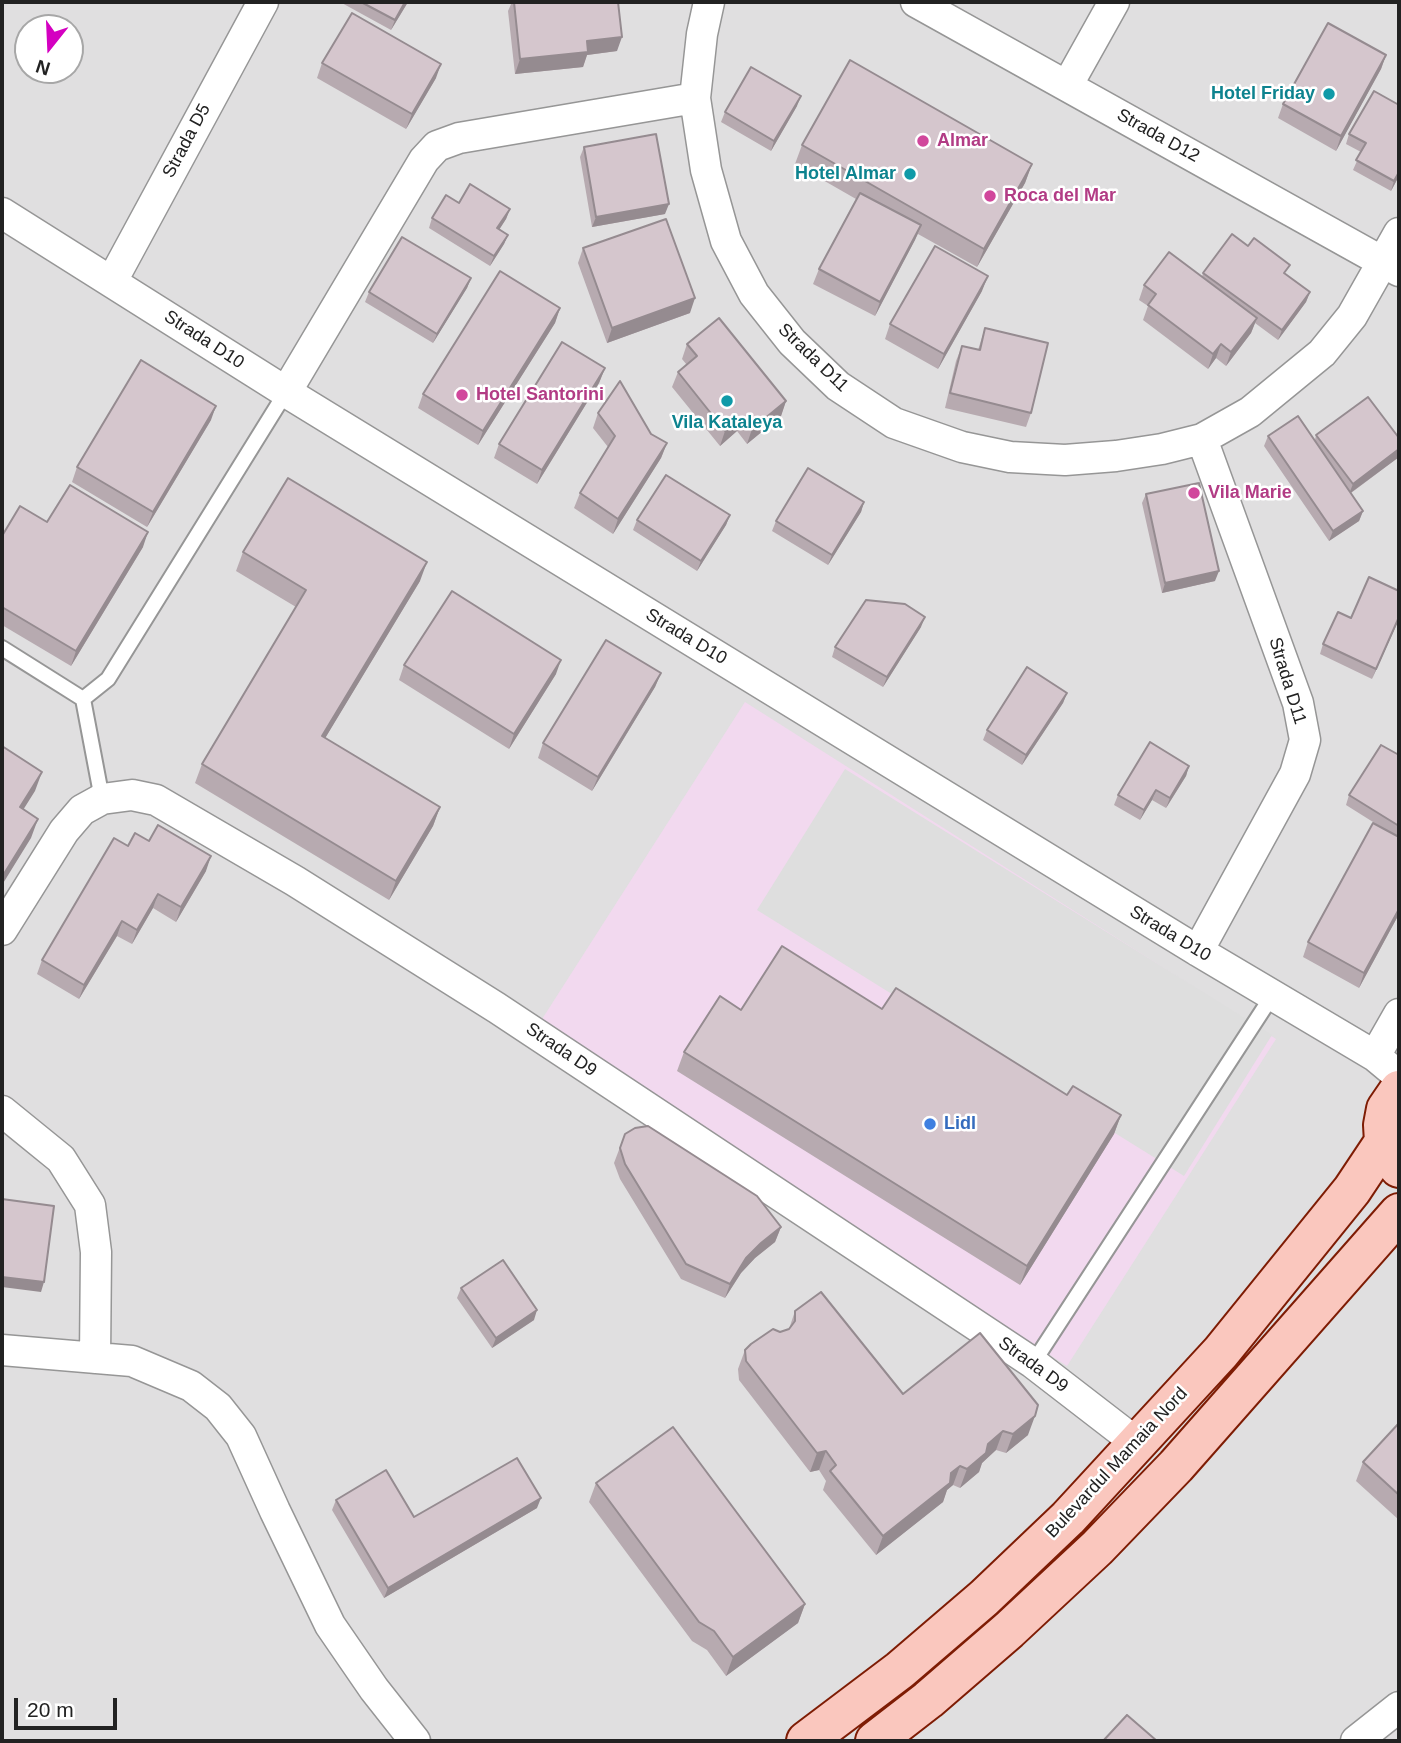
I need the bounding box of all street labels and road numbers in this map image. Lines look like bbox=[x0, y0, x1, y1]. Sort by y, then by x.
street label: Strada D5 bbox=[158, 100, 216, 182]
street label: Strada D12 bbox=[1113, 104, 1203, 168]
street label: Strada D10 bbox=[160, 306, 248, 374]
street label: Strada D11 bbox=[773, 319, 853, 397]
street label: Strada D10 bbox=[641, 604, 731, 670]
street label: Strada D11 bbox=[1264, 635, 1310, 727]
street label: Strada D10 bbox=[1125, 901, 1215, 967]
street label: Strada D9 bbox=[521, 1018, 601, 1082]
street label: Strada D9 bbox=[994, 1332, 1072, 1398]
street label: Bulevardul Mamaia Nord bbox=[1042, 1383, 1192, 1543]

